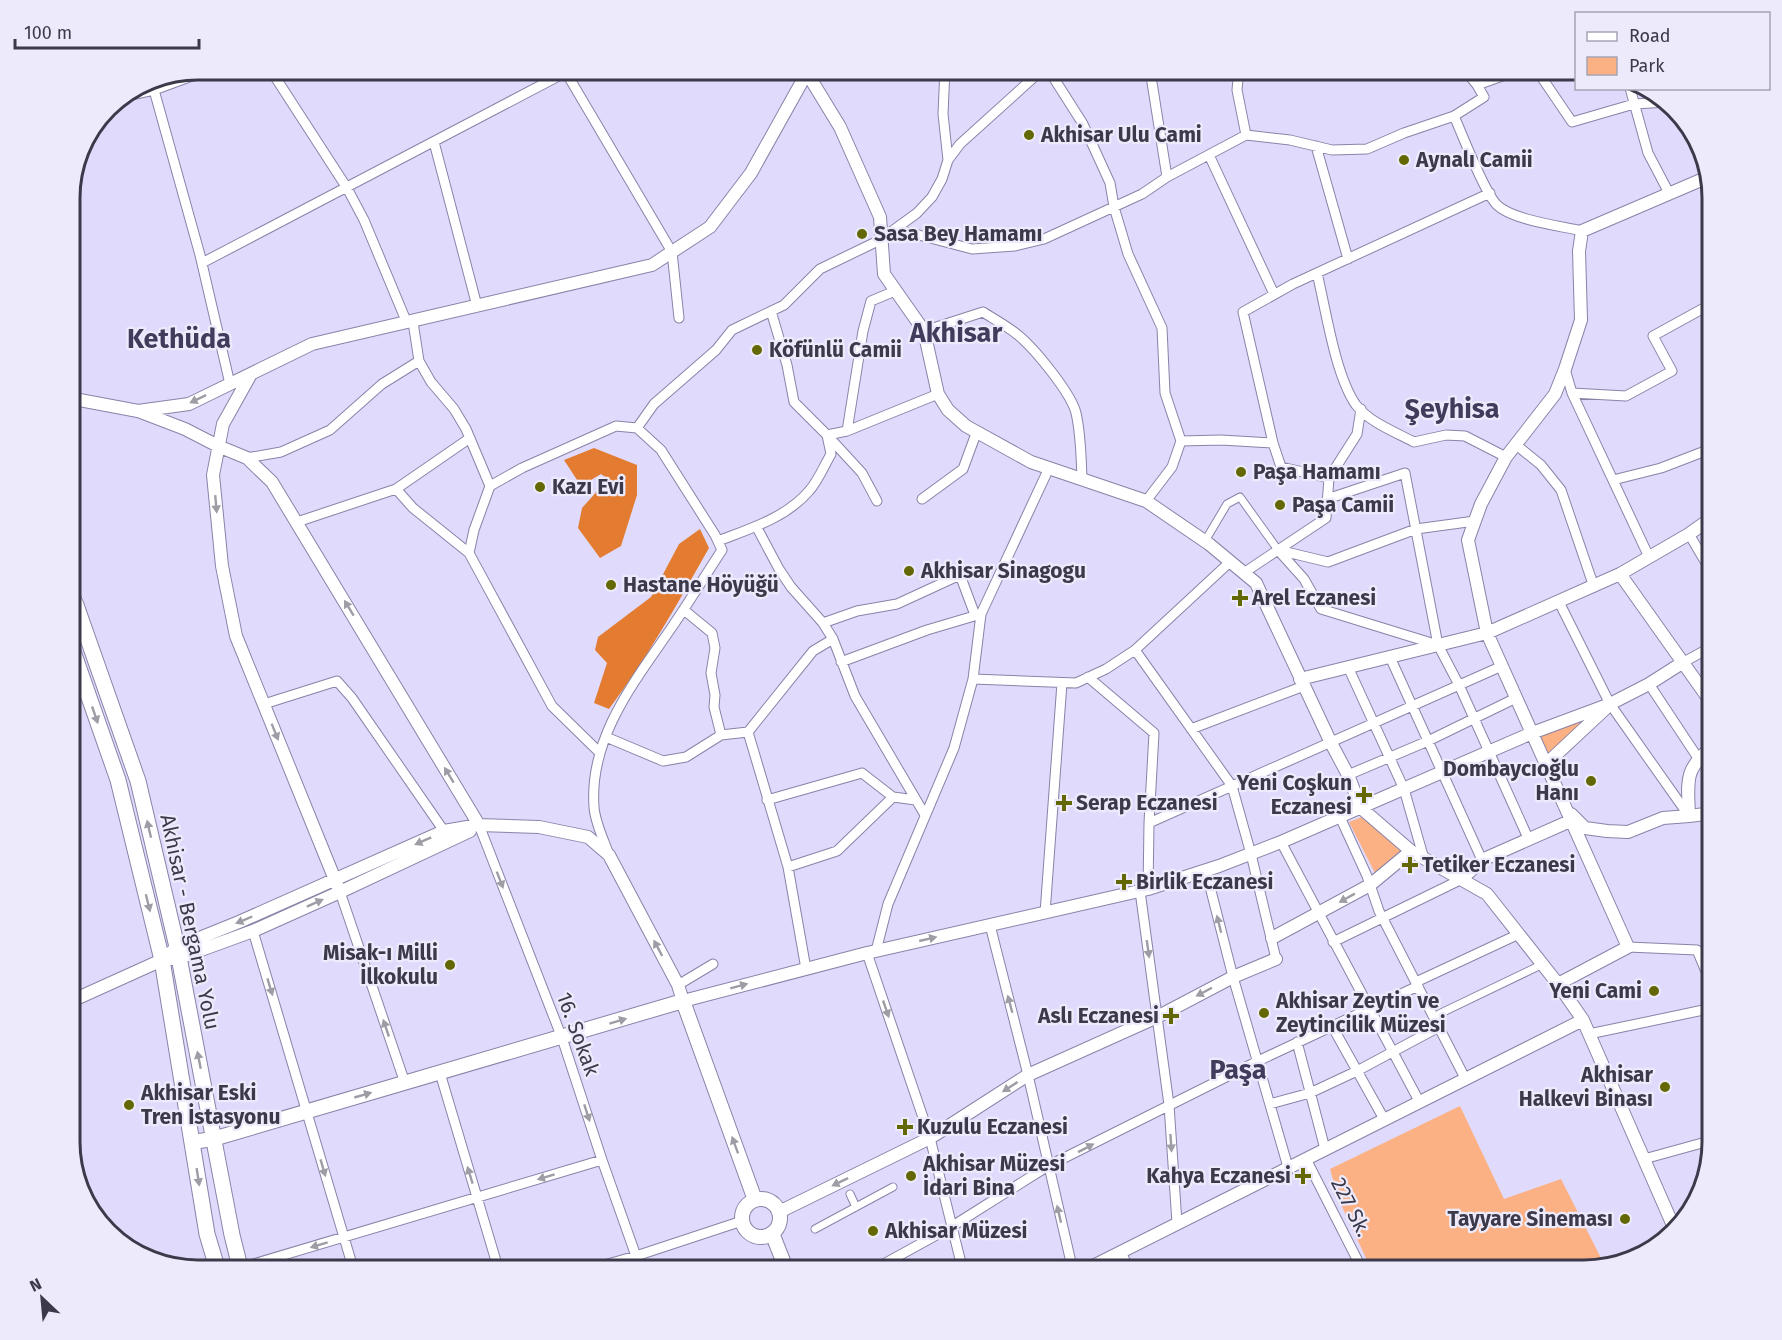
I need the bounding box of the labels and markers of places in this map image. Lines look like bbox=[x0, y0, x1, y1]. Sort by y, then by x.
place label: Akhisar Ulu Cami bbox=[1040, 122, 1202, 148]
marker: Akhisar Ulu Cami bbox=[1022, 128, 1036, 142]
place label: Aynalı Camii bbox=[1415, 147, 1533, 173]
marker: Aynalı Camii bbox=[1397, 153, 1411, 167]
place label: Sasa Bey Hamamı bbox=[874, 221, 1042, 247]
marker: Sasa Bey Hamamı bbox=[855, 227, 869, 241]
place label: Köfünlü Camii bbox=[769, 337, 902, 363]
marker: Köfünlü Camii bbox=[750, 343, 764, 357]
place label: Paşa Hamamı bbox=[1253, 459, 1381, 485]
marker: Paşa Hamamı bbox=[1234, 465, 1248, 479]
place label: Kazı Evi bbox=[552, 474, 624, 500]
marker: Kazı Evi bbox=[533, 480, 547, 494]
place label: Paşa Camii bbox=[1292, 492, 1394, 518]
marker: Paşa Camii bbox=[1273, 498, 1287, 512]
place label: Akhisar Sinagogu bbox=[920, 558, 1086, 584]
marker: Akhisar Sinagogu bbox=[902, 564, 916, 578]
place label: Hastane Höyüğü bbox=[623, 572, 779, 598]
marker: Hastane Höyüğü bbox=[604, 578, 618, 592]
place label: Arel Eczanesi bbox=[1251, 585, 1376, 611]
marker: Arel Eczanesi bbox=[1233, 591, 1247, 605]
place label: Dombaycıoğlu Hanı bbox=[1443, 756, 1579, 806]
place label: Yeni Coşkun Eczanesi bbox=[1236, 770, 1352, 820]
marker: Dombaycıoğlu Hanı bbox=[1584, 774, 1598, 788]
marker: Yeni Coşkun Eczanesi bbox=[1357, 788, 1371, 802]
place label: Serap Eczanesi bbox=[1076, 790, 1218, 816]
marker: Serap Eczanesi bbox=[1057, 796, 1071, 810]
place label: Tetiker Eczanesi bbox=[1422, 852, 1575, 878]
marker: Tetiker Eczanesi bbox=[1403, 858, 1417, 872]
place label: Birlik Eczanesi bbox=[1136, 869, 1273, 895]
marker: Birlik Eczanesi bbox=[1117, 875, 1131, 889]
place label: Misak-ı Milli İlkokulu bbox=[323, 940, 438, 990]
marker: Misak-ı Milli İlkokulu bbox=[443, 958, 457, 972]
place label: Yeni Cami bbox=[1548, 978, 1642, 1004]
marker: Yeni Cami bbox=[1647, 984, 1661, 998]
place label: Akhisar Zeytin ve Zeytincilik Müzesi bbox=[1275, 988, 1446, 1038]
place label: Aslı Eczanesi bbox=[1037, 1003, 1159, 1029]
marker: Akhisar Zeytin ve Zeytincilik Müzesi bbox=[1257, 1006, 1271, 1020]
marker: Aslı Eczanesi bbox=[1164, 1009, 1178, 1023]
place label: Akhisar Halkevi Binası bbox=[1519, 1062, 1654, 1112]
place label: Akhisar Eski Tren İstasyonu bbox=[140, 1080, 280, 1130]
marker: Akhisar Halkevi Binası bbox=[1658, 1080, 1672, 1094]
marker: Akhisar Eski Tren İstasyonu bbox=[122, 1098, 136, 1112]
place label: Kuzulu Eczanesi bbox=[917, 1114, 1068, 1140]
marker: Kuzulu Eczanesi bbox=[898, 1120, 912, 1134]
place label: Akhisar Müzesi İdari Bina bbox=[922, 1151, 1066, 1201]
place label: Kahya Eczanesi bbox=[1146, 1163, 1291, 1189]
marker: Akhisar Müzesi İdari Bina bbox=[904, 1169, 918, 1183]
marker: Kahya Eczanesi bbox=[1296, 1169, 1310, 1183]
place label: Tayyare Sineması bbox=[1448, 1206, 1613, 1232]
marker: Tayyare Sineması bbox=[1618, 1212, 1632, 1226]
place label: Akhisar Müzesi bbox=[884, 1218, 1028, 1244]
marker: Akhisar Müzesi bbox=[866, 1224, 880, 1238]

